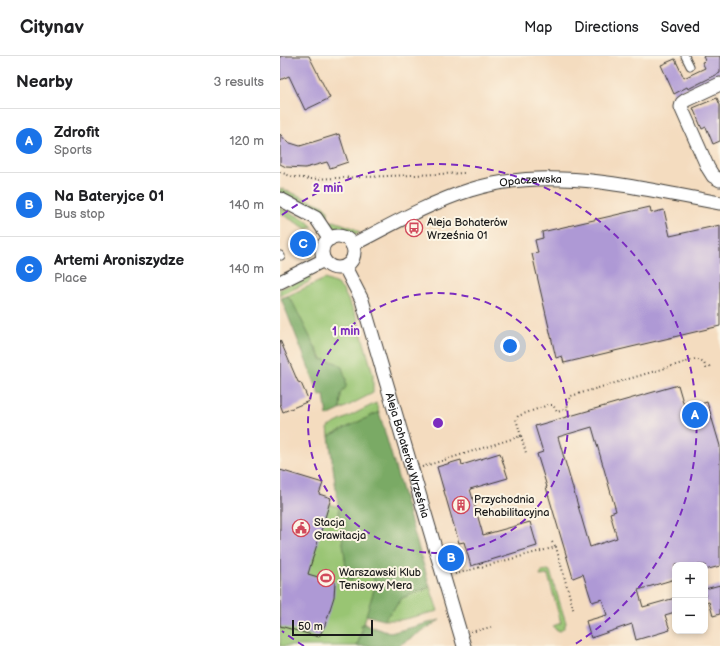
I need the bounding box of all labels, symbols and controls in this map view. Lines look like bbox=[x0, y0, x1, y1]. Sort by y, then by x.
text: Citynav bbox=[20, 16, 84, 39]
text: Map bbox=[524, 19, 552, 36]
text: Directions bbox=[574, 19, 639, 36]
text: Saved bbox=[661, 19, 700, 36]
text: Nearby bbox=[16, 72, 73, 92]
text: 3 results bbox=[213, 74, 264, 90]
text: Zdrofit bbox=[54, 123, 99, 142]
text: A bbox=[25, 133, 33, 149]
text: 120 m bbox=[229, 133, 264, 149]
text: Sports bbox=[54, 142, 92, 158]
street label: Opaczewska bbox=[498, 172, 562, 189]
text: 2 min bbox=[313, 181, 343, 196]
text: Na Bateryjce 01 bbox=[54, 187, 164, 206]
text: B bbox=[24, 197, 34, 213]
text: 140 m bbox=[229, 197, 264, 213]
text: Bus stop bbox=[54, 206, 105, 222]
place label: Aleja Bohaterów Września 01 bbox=[427, 216, 508, 242]
bus stop icon: Aleja Bohaterów Września 01 bbox=[404, 218, 424, 238]
pin: C bbox=[290, 229, 316, 259]
text: Artemi Aroniszydze bbox=[54, 251, 184, 270]
text: C bbox=[24, 261, 34, 277]
text: 140 m bbox=[229, 261, 264, 277]
text: Place bbox=[54, 270, 87, 286]
text: 1 min bbox=[332, 324, 360, 339]
your location bbox=[500, 336, 520, 356]
street label: Aleja Bohaterów Września bbox=[383, 391, 432, 520]
pin: A bbox=[682, 400, 708, 430]
centre of rings bbox=[431, 416, 445, 430]
place label: Przychodnia Rehabilitacyjna bbox=[474, 493, 550, 519]
building icon: Przychodnia Rehabilitacyjna bbox=[451, 495, 471, 515]
place label: Stacja Grawitacja bbox=[314, 516, 366, 542]
public building icon: Stacja Grawitacja bbox=[291, 518, 311, 538]
pin: B bbox=[438, 543, 464, 573]
map controls bbox=[672, 562, 708, 634]
button: + bbox=[672, 562, 708, 598]
place label: Warszawski Klub Tenisowy Mera bbox=[339, 566, 421, 592]
sports icon: Warszawski Klub Tenisowy Mera bbox=[316, 568, 336, 588]
button: − bbox=[672, 598, 708, 634]
scale bar bbox=[292, 618, 373, 637]
text: 50 m bbox=[298, 620, 323, 633]

